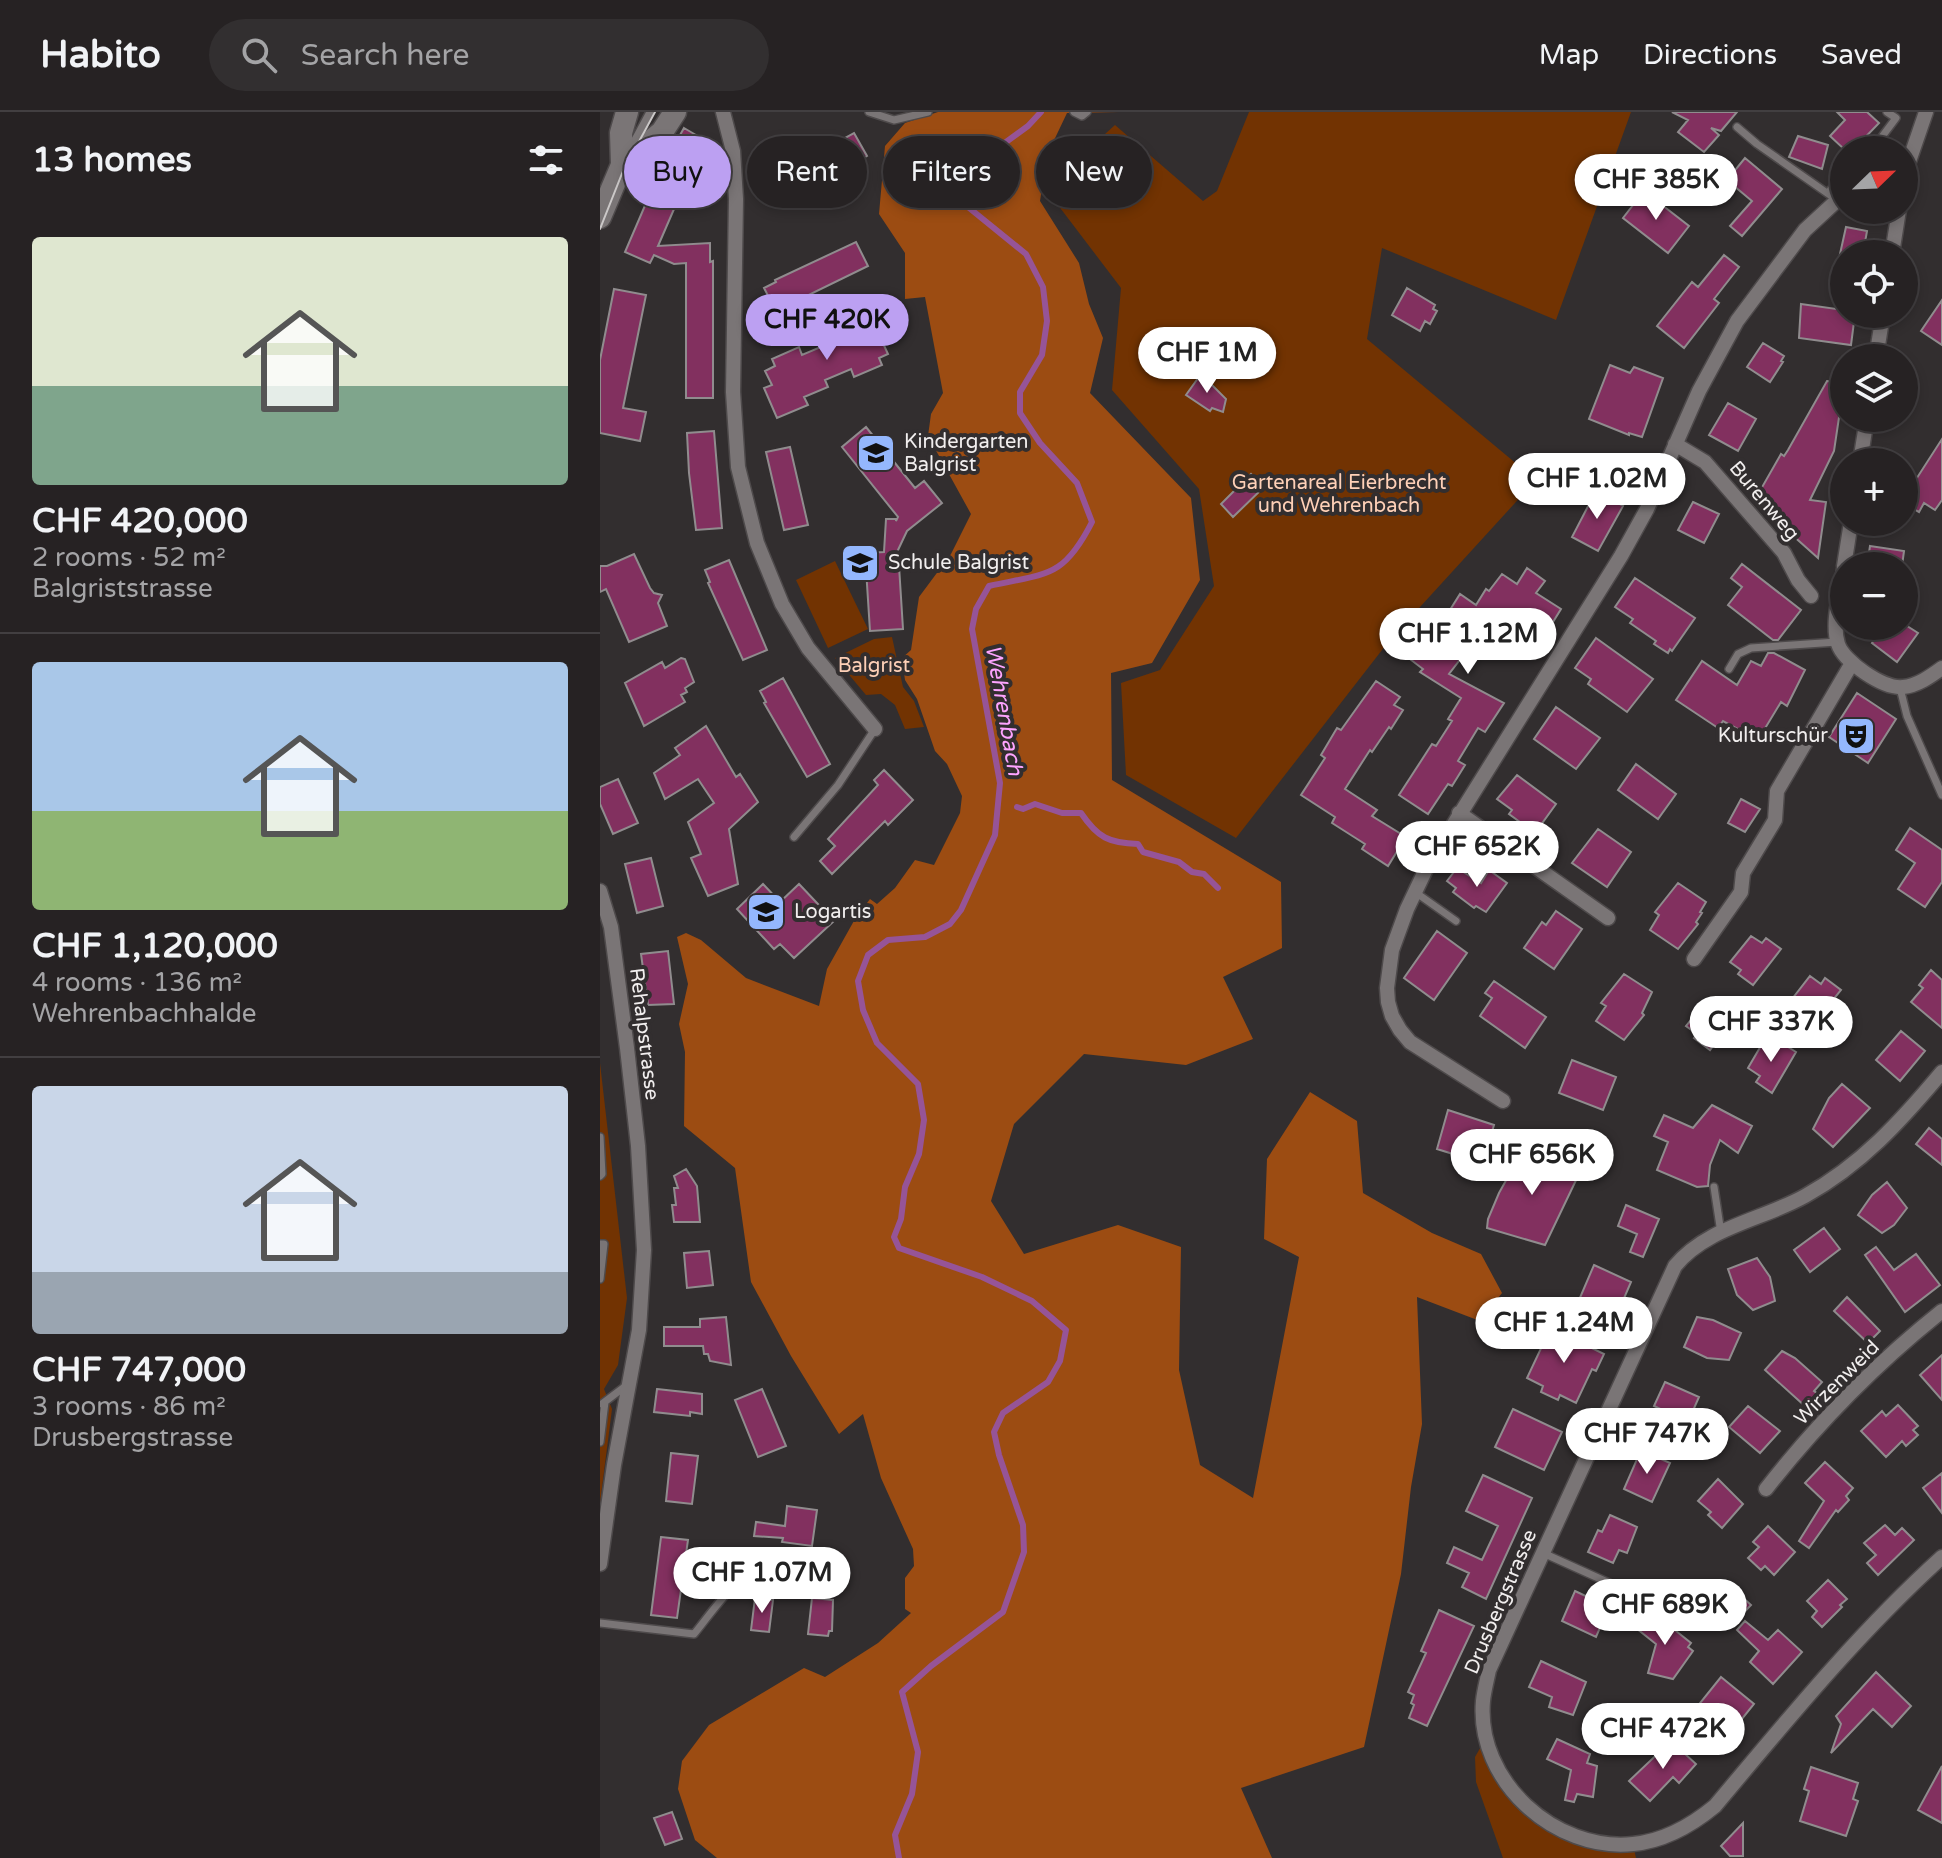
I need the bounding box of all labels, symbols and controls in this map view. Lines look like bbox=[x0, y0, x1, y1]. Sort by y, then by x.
search box bbox=[209, 19, 769, 91]
text: Habito bbox=[40, 32, 161, 78]
icon: search bbox=[237, 33, 281, 77]
text: Search here bbox=[301, 37, 470, 74]
text: Map bbox=[1539, 38, 1599, 72]
text: Directions bbox=[1643, 38, 1777, 72]
text: Saved bbox=[1821, 38, 1902, 72]
chip: Buy bbox=[624, 136, 731, 208]
chip: Rent bbox=[747, 136, 867, 208]
chip: Filters bbox=[883, 136, 1020, 208]
chip: New bbox=[1036, 136, 1152, 208]
north arrow bbox=[1830, 136, 1918, 224]
map controls bbox=[1830, 136, 1918, 640]
icon: filters bbox=[524, 138, 568, 182]
text: 13 homes bbox=[32, 140, 192, 181]
pin: CHF 385K bbox=[1573, 154, 1739, 222]
text: CHF 385K bbox=[1593, 164, 1719, 195]
button: locate bbox=[1830, 240, 1918, 328]
icon: home bbox=[228, 289, 372, 433]
pin: CHF 420K bbox=[744, 294, 910, 362]
text: CHF 420K bbox=[764, 304, 890, 335]
pin: CHF 1M bbox=[1142, 327, 1272, 395]
text: CHF 1M bbox=[1156, 337, 1258, 368]
button: layers bbox=[1830, 344, 1918, 432]
place label: Kindergarten Balgrist bbox=[904, 430, 1028, 477]
school or university icon: Kindergarten Balgrist bbox=[855, 432, 897, 474]
button: + bbox=[1830, 448, 1918, 536]
pin: CHF 1.02M bbox=[1505, 453, 1689, 521]
street label: Burenweg bbox=[1724, 456, 1804, 546]
text: CHF 1.02M bbox=[1526, 463, 1668, 494]
park label: Gartenareal Eierbrecht und Wehrenbach bbox=[1232, 471, 1447, 518]
text: CHF 420,000 bbox=[32, 501, 248, 542]
text: 2 rooms · 52 m² bbox=[32, 542, 226, 573]
school or university icon: Schule Balgrist bbox=[839, 542, 881, 584]
place label: Schule Balgrist bbox=[888, 551, 1030, 575]
button: − bbox=[1830, 552, 1918, 640]
text: Balgriststrasse bbox=[32, 573, 213, 604]
pin: CHF 1.12M bbox=[1376, 608, 1560, 676]
text: CHF 1.12M bbox=[1397, 618, 1539, 649]
water label: Wehrenbach bbox=[980, 643, 1028, 778]
park label: Balgrist bbox=[838, 654, 911, 678]
icon: home bbox=[228, 714, 372, 858]
theatre icon: Kulturschür bbox=[1835, 715, 1877, 757]
place label: Kulturschür bbox=[1718, 724, 1828, 748]
pin: CHF 652K bbox=[1394, 821, 1560, 889]
text: CHF 652K bbox=[1414, 831, 1540, 862]
school or university icon: Logartis bbox=[745, 891, 787, 933]
place label: Logartis bbox=[794, 900, 871, 924]
text: CHF 1,120,000 bbox=[32, 926, 278, 967]
street label: Rehalpstrasse bbox=[624, 966, 664, 1102]
text: 4 rooms · 136 m² bbox=[32, 967, 242, 998]
pin: CHF 337K bbox=[1688, 996, 1854, 1064]
text: Wehrenbachhalde bbox=[32, 998, 257, 1029]
text: CHF 337K bbox=[1708, 1006, 1834, 1037]
pin: CHF 656K bbox=[1449, 1129, 1615, 1197]
icon: home bbox=[228, 1138, 372, 1282]
text: CHF 656K bbox=[1469, 1139, 1595, 1170]
pin: CHF 1.24M bbox=[1472, 1297, 1656, 1365]
text: CHF 1.24M bbox=[1493, 1307, 1635, 1338]
street label: Wirzenweid bbox=[1789, 1335, 1885, 1431]
text: CHF 747,000 bbox=[32, 1350, 246, 1391]
text: 3 rooms · 86 m² bbox=[32, 1391, 226, 1422]
pin: CHF 747K bbox=[1564, 1408, 1730, 1476]
text: CHF 747K bbox=[1584, 1418, 1710, 1449]
text: Drusbergstrasse bbox=[32, 1422, 233, 1453]
street label: Drusbergstrasse bbox=[1460, 1526, 1542, 1678]
pin: CHF 1.07M bbox=[670, 1547, 854, 1615]
text: CHF 1.07M bbox=[691, 1557, 833, 1588]
pin: CHF 689K bbox=[1582, 1579, 1748, 1647]
text: CHF 689K bbox=[1602, 1589, 1728, 1620]
pin: CHF 472K bbox=[1580, 1703, 1746, 1771]
text: CHF 472K bbox=[1600, 1713, 1726, 1744]

